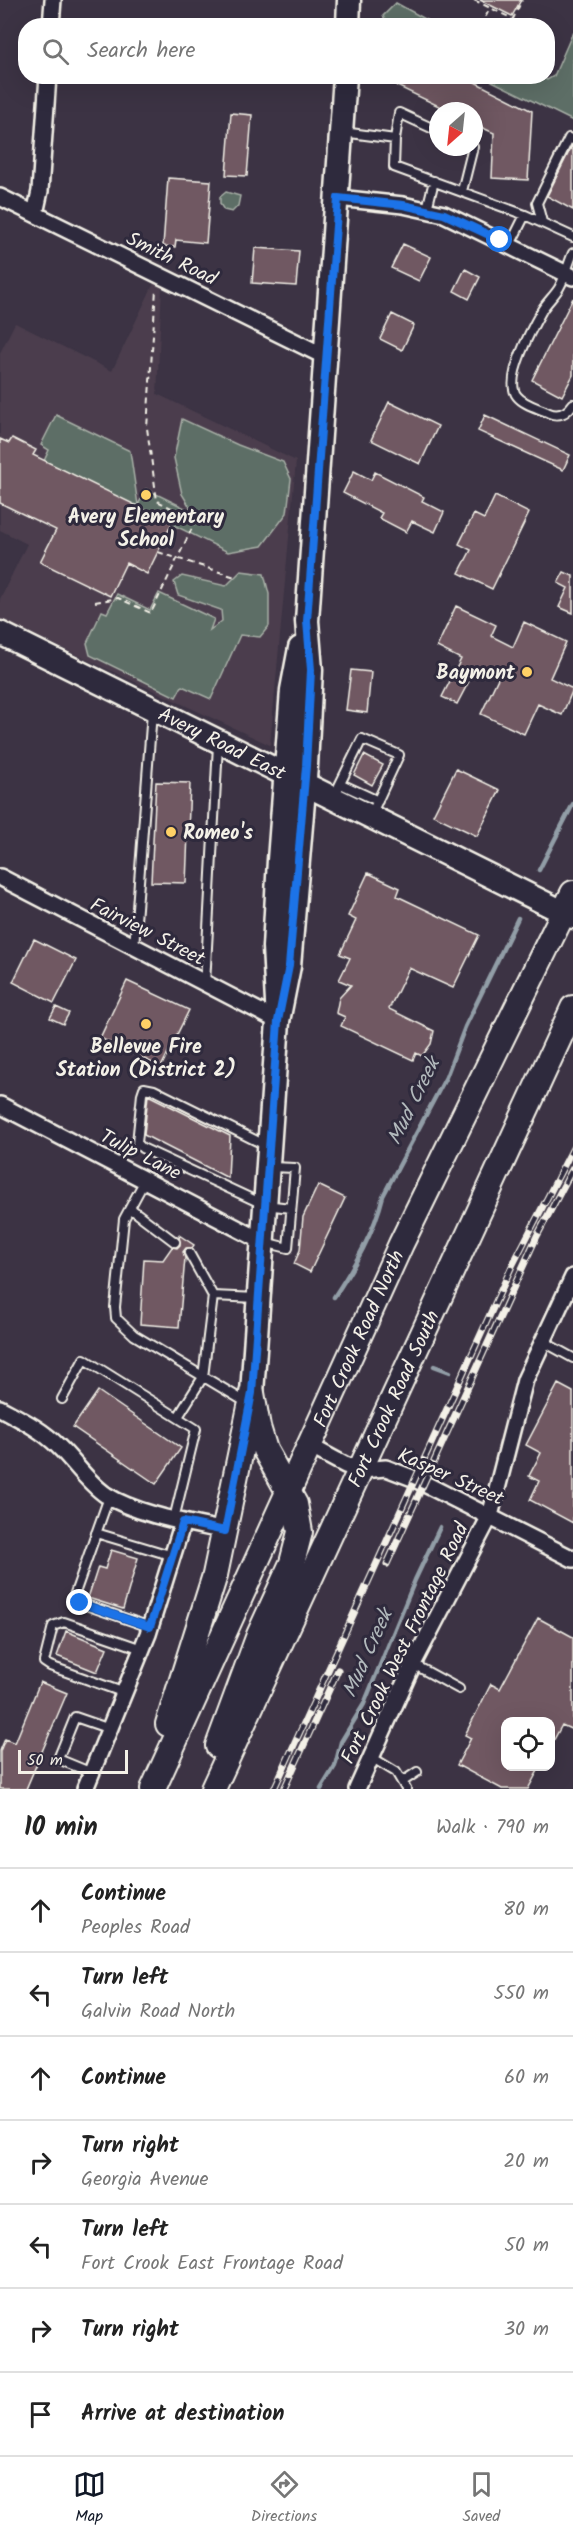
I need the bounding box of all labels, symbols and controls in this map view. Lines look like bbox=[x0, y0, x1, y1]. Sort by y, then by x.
search box bbox=[18, 18, 555, 84]
text: Search here bbox=[87, 34, 195, 69]
icon: search bbox=[39, 35, 72, 68]
north arrow bbox=[429, 102, 483, 156]
street label: Smith Road bbox=[120, 224, 223, 296]
route start bbox=[486, 226, 512, 252]
marker: Avery Elementary School bbox=[139, 488, 153, 502]
place label: Avery Elementary School bbox=[68, 502, 225, 557]
place label: Baymont bbox=[436, 658, 516, 690]
marker: Baymont bbox=[520, 665, 534, 679]
street label: Avery Road East bbox=[152, 700, 291, 790]
place label: Romeo's bbox=[183, 818, 254, 850]
marker: Romeo's bbox=[164, 825, 178, 839]
street label: Fairview Street bbox=[84, 890, 211, 976]
marker: Bellevue Fire Station (District 2) bbox=[139, 1017, 153, 1031]
place label: Bellevue Fire Station (District 2) bbox=[56, 1032, 236, 1087]
water label: Mud Creek bbox=[379, 1049, 451, 1151]
street label: Tulip Lane bbox=[94, 1122, 186, 1190]
street label: Fort Crook Road North bbox=[306, 1245, 414, 1433]
street label: Fort Crook Road South bbox=[340, 1305, 450, 1493]
street label: Kasper Street bbox=[392, 1440, 509, 1516]
street label: Fort Crook West Frontage Road bbox=[333, 1517, 479, 1770]
route end bbox=[66, 1589, 92, 1615]
water label: Mud Creek bbox=[334, 1601, 404, 1703]
map controls bbox=[501, 1717, 555, 1771]
button: locate bbox=[501, 1717, 555, 1771]
scale bar bbox=[18, 1747, 128, 1774]
text: 50 m bbox=[27, 1748, 63, 1773]
text: 10 min bbox=[24, 1807, 98, 1849]
text: Walk · 790 m bbox=[436, 1812, 549, 1844]
text: Continue bbox=[81, 1877, 166, 1912]
icon: ahead bbox=[24, 1894, 57, 1927]
text: 80 m bbox=[503, 1894, 549, 1926]
text: Peoples Road bbox=[81, 1912, 190, 1944]
text: Turn left bbox=[81, 1961, 168, 1996]
icon: left bbox=[24, 1978, 57, 2011]
text: 550 m bbox=[494, 1978, 549, 2010]
text: Galvin Road North bbox=[81, 1996, 235, 2028]
text: Continue bbox=[81, 2061, 166, 2096]
icon: ahead bbox=[24, 2062, 57, 2095]
text: 60 m bbox=[504, 2062, 549, 2094]
text: Turn right bbox=[81, 2129, 179, 2164]
icon: right bbox=[24, 2146, 57, 2179]
text: 20 m bbox=[503, 2146, 549, 2178]
text: Georgia Avenue bbox=[81, 2164, 208, 2196]
text: Turn left bbox=[81, 2213, 168, 2248]
icon: left bbox=[24, 2230, 57, 2263]
text: 50 m bbox=[504, 2230, 549, 2262]
text: Fort Crook East Frontage Road bbox=[81, 2248, 343, 2280]
text: Turn right bbox=[81, 2313, 179, 2348]
icon: right bbox=[24, 2314, 57, 2347]
text: 30 m bbox=[504, 2314, 549, 2346]
text: Arrive at destination bbox=[81, 2397, 284, 2432]
icon: arrive bbox=[24, 2398, 57, 2431]
tab: Map bbox=[73, 2468, 106, 2529]
tab: Directions bbox=[251, 2468, 317, 2529]
tab: Saved bbox=[462, 2468, 500, 2529]

